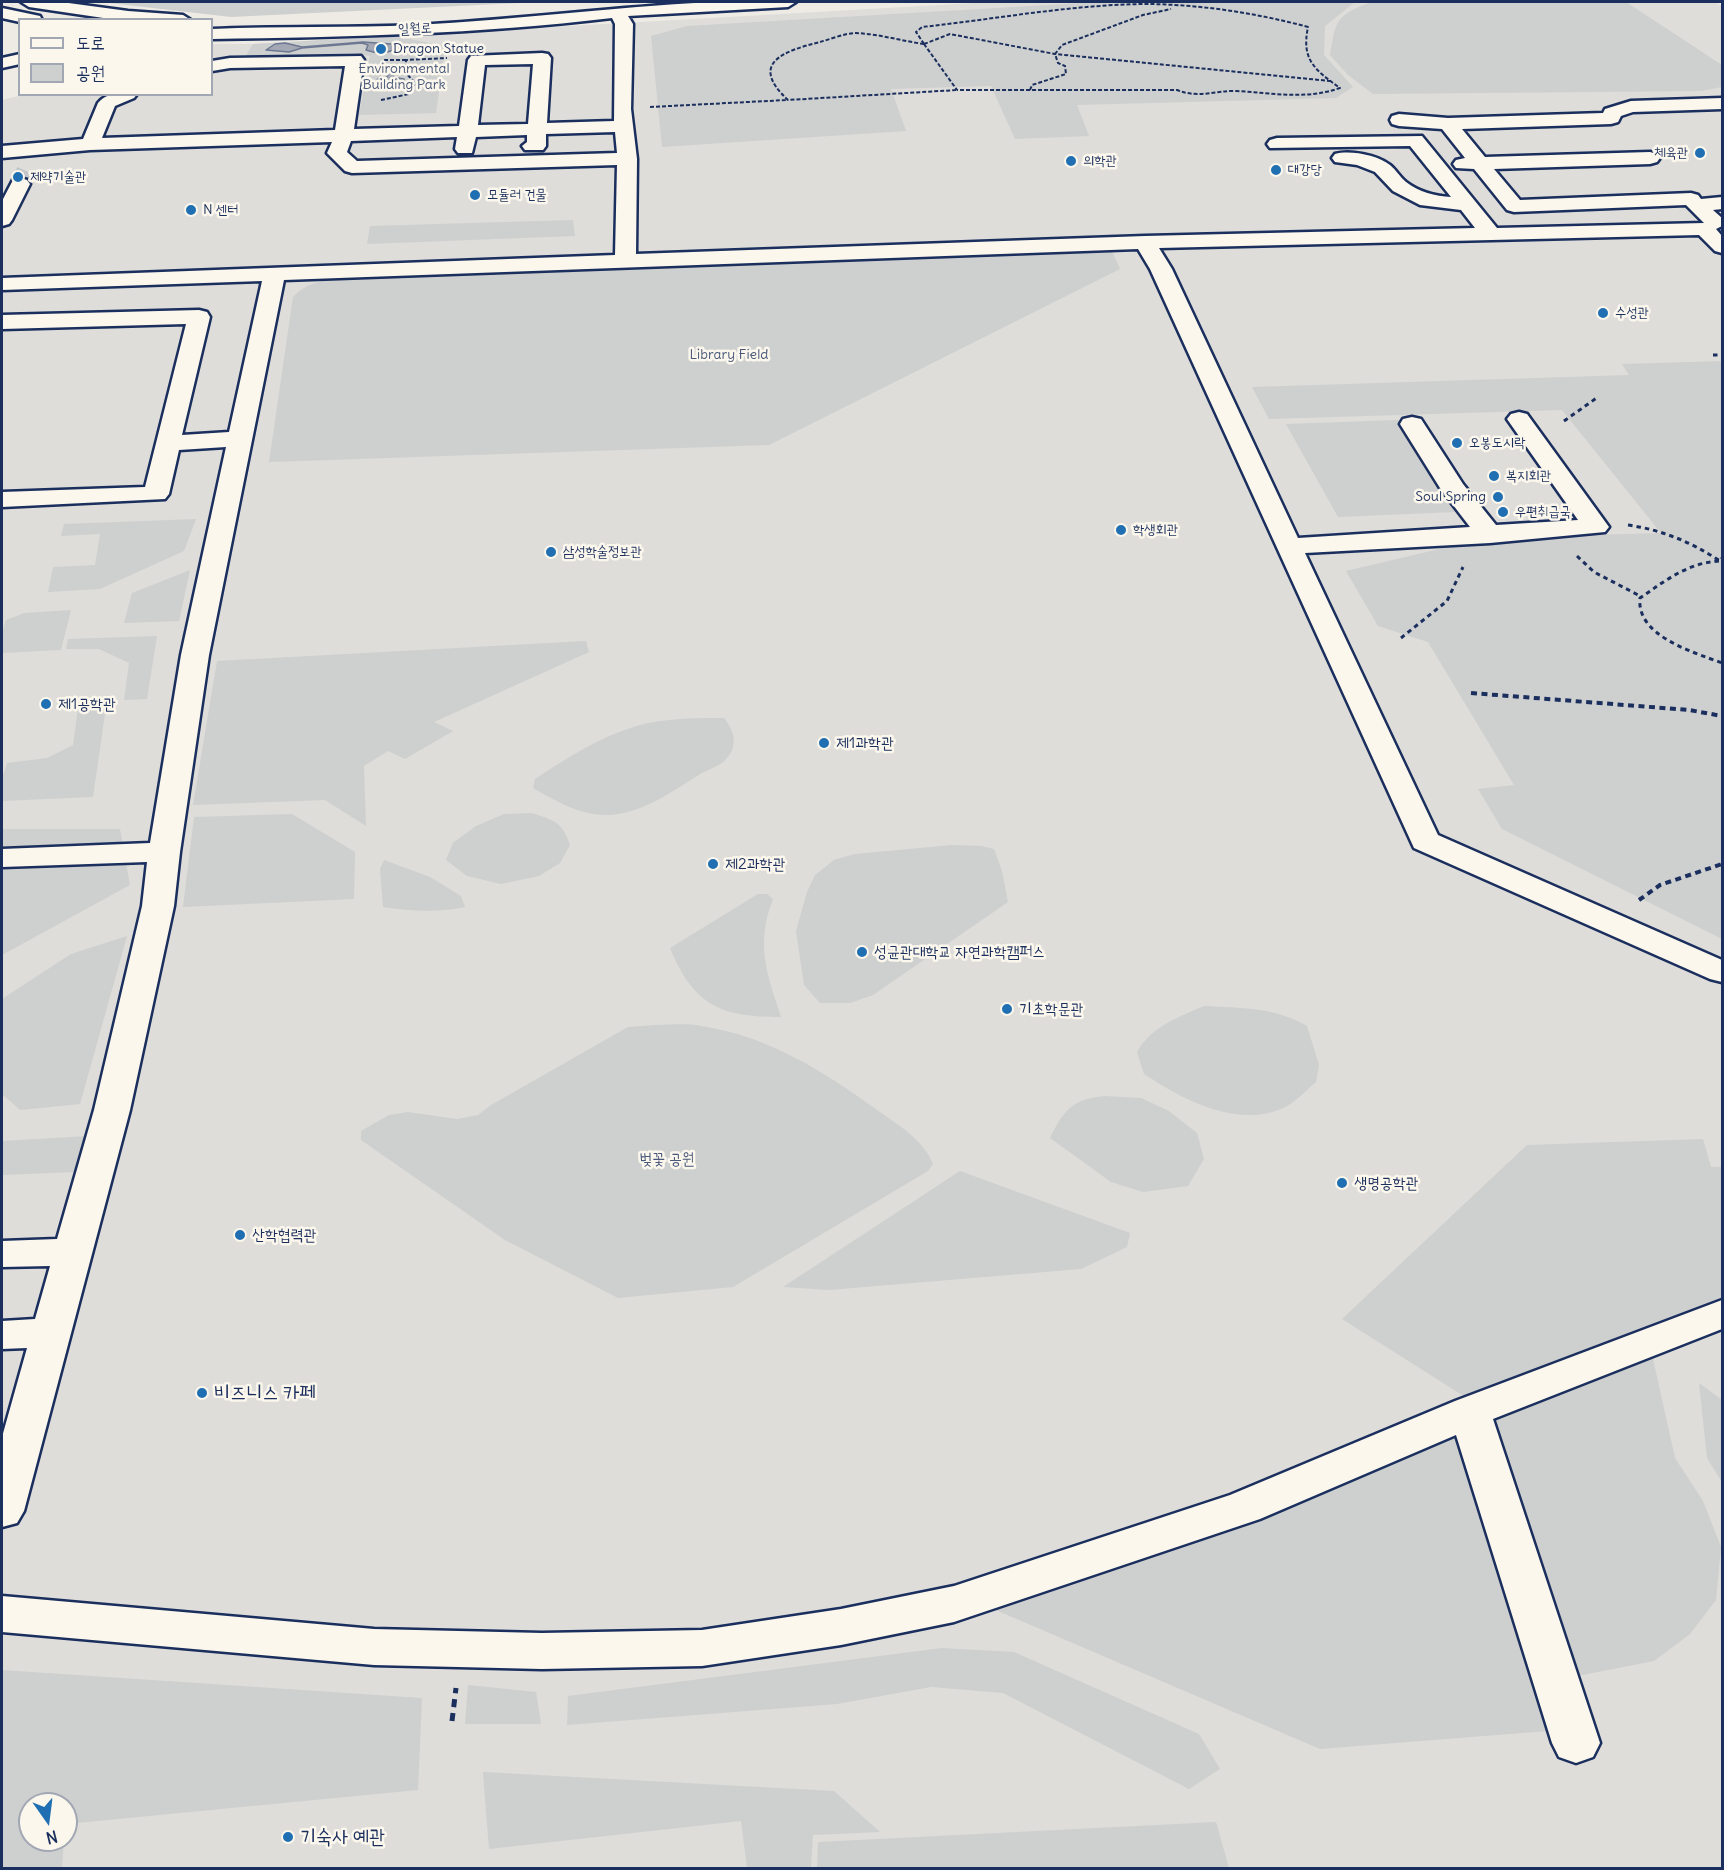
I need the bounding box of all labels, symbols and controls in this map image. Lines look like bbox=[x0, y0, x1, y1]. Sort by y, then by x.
legend bbox=[18, 18, 213, 96]
street label: 일월로 bbox=[398, 20, 432, 38]
text: 도로 bbox=[76, 31, 105, 54]
place label: Dragon Statue bbox=[393, 41, 484, 57]
marker: Dragon Statue bbox=[374, 42, 388, 56]
text: 공원 bbox=[76, 61, 105, 84]
park label: Environmental Building Park bbox=[358, 61, 450, 94]
place label: 체육관 bbox=[1654, 145, 1688, 161]
marker: 체육관 bbox=[1693, 146, 1707, 160]
place label: 의학관 bbox=[1083, 153, 1117, 169]
marker: 의학관 bbox=[1064, 154, 1078, 168]
place label: 대강당 bbox=[1288, 162, 1322, 178]
marker: 대강당 bbox=[1269, 163, 1283, 177]
place label: 제약기술관 bbox=[30, 169, 86, 185]
marker: 제약기술관 bbox=[11, 170, 25, 184]
place label: 모듈러 건물 bbox=[487, 187, 547, 203]
marker: 모듈러 건물 bbox=[468, 188, 482, 202]
place label: N 센터 bbox=[203, 202, 239, 218]
marker: N 센터 bbox=[184, 203, 198, 217]
place label: 수성관 bbox=[1615, 305, 1649, 321]
marker: 수성관 bbox=[1596, 306, 1610, 320]
park label: Library Field bbox=[689, 347, 769, 363]
place label: 오봉도시락 bbox=[1469, 435, 1525, 451]
marker: 오봉도시락 bbox=[1450, 436, 1464, 450]
place label: 복지회관 bbox=[1506, 468, 1551, 484]
marker: 복지회관 bbox=[1487, 469, 1501, 483]
place label: Soul Spring bbox=[1415, 489, 1486, 505]
marker: Soul Spring bbox=[1491, 490, 1505, 504]
place label: 우편취급국 bbox=[1515, 504, 1571, 520]
marker: 우편취급국 bbox=[1496, 505, 1510, 519]
place label: 학생회관 bbox=[1133, 522, 1178, 538]
marker: 학생회관 bbox=[1114, 523, 1128, 537]
place label: 삼성학술정보관 bbox=[563, 544, 642, 560]
marker: 삼성학술정보관 bbox=[544, 545, 558, 559]
place label: 제1공학관 bbox=[58, 694, 116, 714]
marker: 제1공학관 bbox=[39, 697, 53, 711]
place label: 제1과학관 bbox=[836, 733, 894, 753]
marker: 제1과학관 bbox=[817, 736, 831, 750]
place label: 제2과학관 bbox=[725, 854, 785, 874]
marker: 제2과학관 bbox=[706, 857, 720, 871]
place label: 성균관대학교 자연과학캠퍼스 bbox=[874, 942, 1045, 962]
marker: 성균관대학교 자연과학캠퍼스 bbox=[855, 945, 869, 959]
place label: 기초학문관 bbox=[1019, 999, 1083, 1019]
marker: 기초학문관 bbox=[1000, 1002, 1014, 1016]
park label: 벚꽃 공원 bbox=[639, 1149, 695, 1169]
place label: 생명공학관 bbox=[1354, 1173, 1418, 1193]
marker: 생명공학관 bbox=[1335, 1176, 1349, 1190]
place label: 산학협력관 bbox=[252, 1225, 316, 1245]
marker: 산학협력관 bbox=[233, 1228, 247, 1242]
place label: 비즈니스 카페 bbox=[214, 1381, 315, 1405]
marker: 비즈니스 카페 bbox=[195, 1386, 209, 1400]
north arrow bbox=[18, 1792, 78, 1852]
place label: 기숙사 예관 bbox=[300, 1825, 385, 1849]
text: N bbox=[44, 1826, 60, 1849]
marker: 기숙사 예관 bbox=[281, 1830, 295, 1844]

